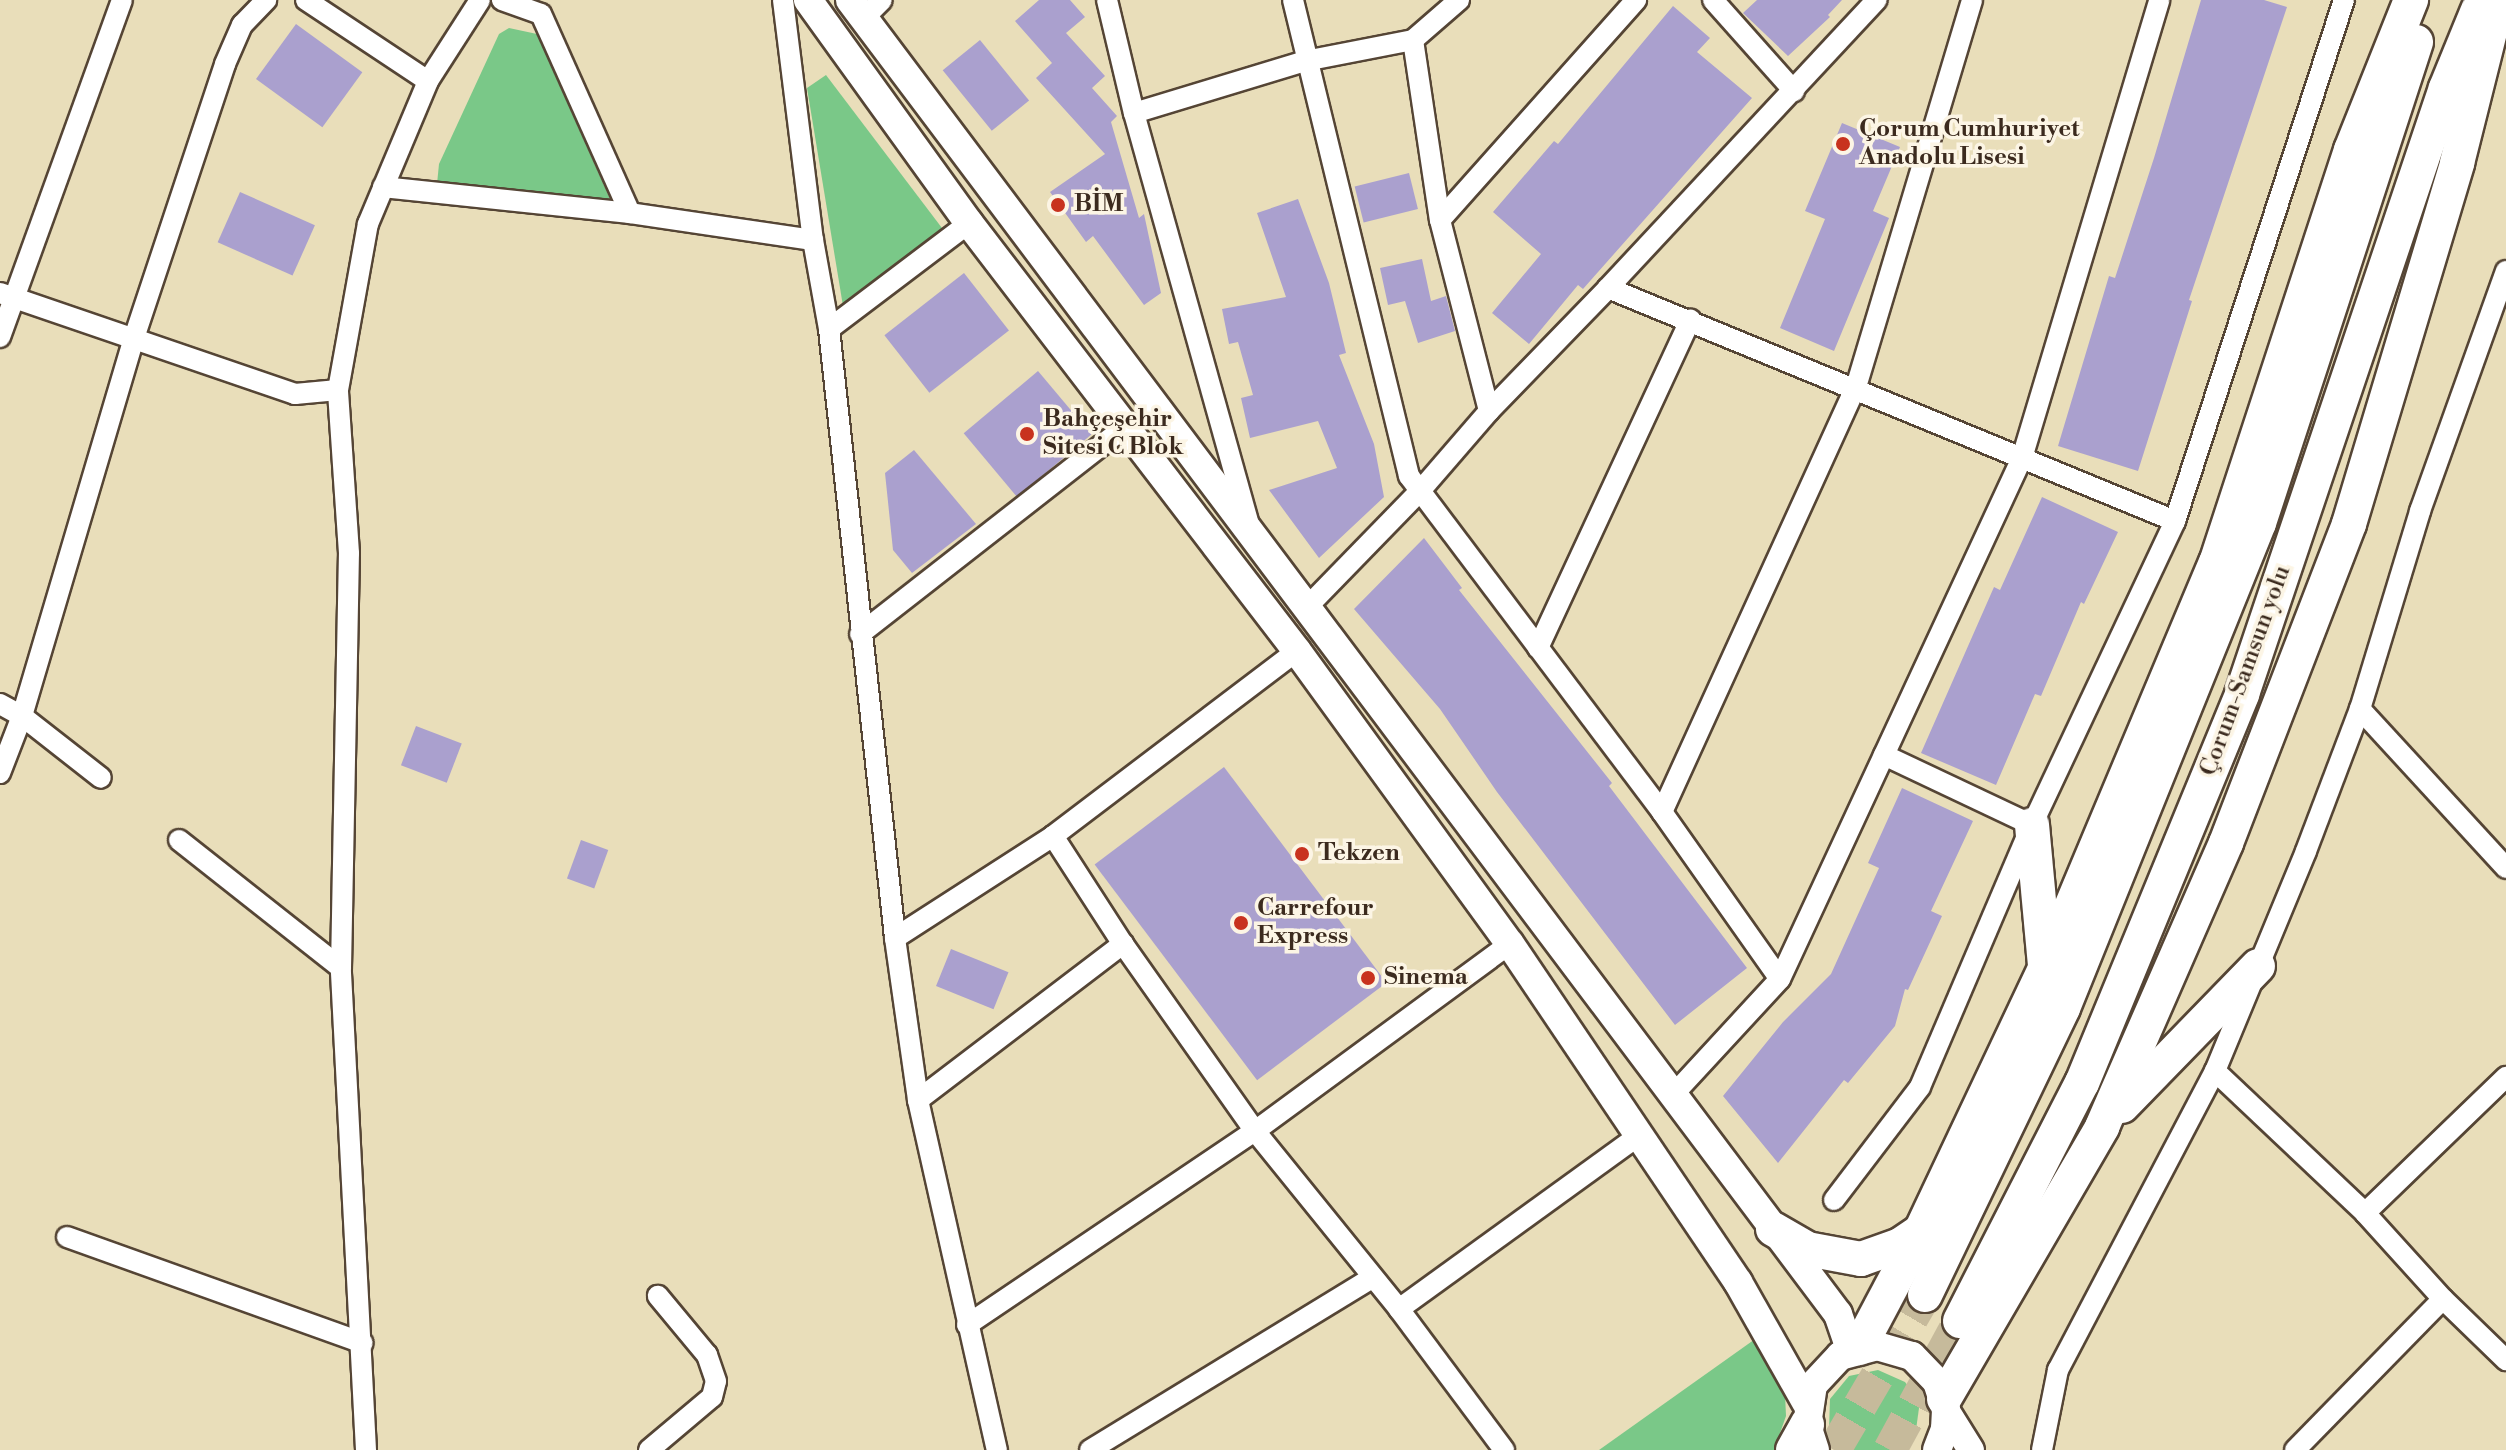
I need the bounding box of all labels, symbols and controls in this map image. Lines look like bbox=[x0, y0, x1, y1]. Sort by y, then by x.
place label: Çorum Cumhuriyet Anadolu Lisesi bbox=[1859, 116, 2080, 172]
marker: Çorum Cumhuriyet Anadolu Lisesi bbox=[1834, 135, 1852, 153]
place label: BİM bbox=[1074, 191, 1124, 219]
marker: BİM bbox=[1049, 196, 1067, 214]
place label: Bahçeşehir Sitesi C Blok bbox=[1043, 406, 1183, 462]
marker: Bahçeşehir Sitesi C Blok bbox=[1018, 425, 1036, 443]
street label: Çorum-Samsun yolu bbox=[2195, 562, 2297, 780]
place label: Tekzen bbox=[1318, 840, 1400, 868]
marker: Tekzen bbox=[1293, 845, 1311, 863]
place label: Carrefour Express bbox=[1257, 895, 1374, 951]
marker: Carrefour Express bbox=[1232, 914, 1250, 932]
place label: Sinema bbox=[1384, 964, 1468, 992]
marker: Sinema bbox=[1359, 969, 1377, 987]

